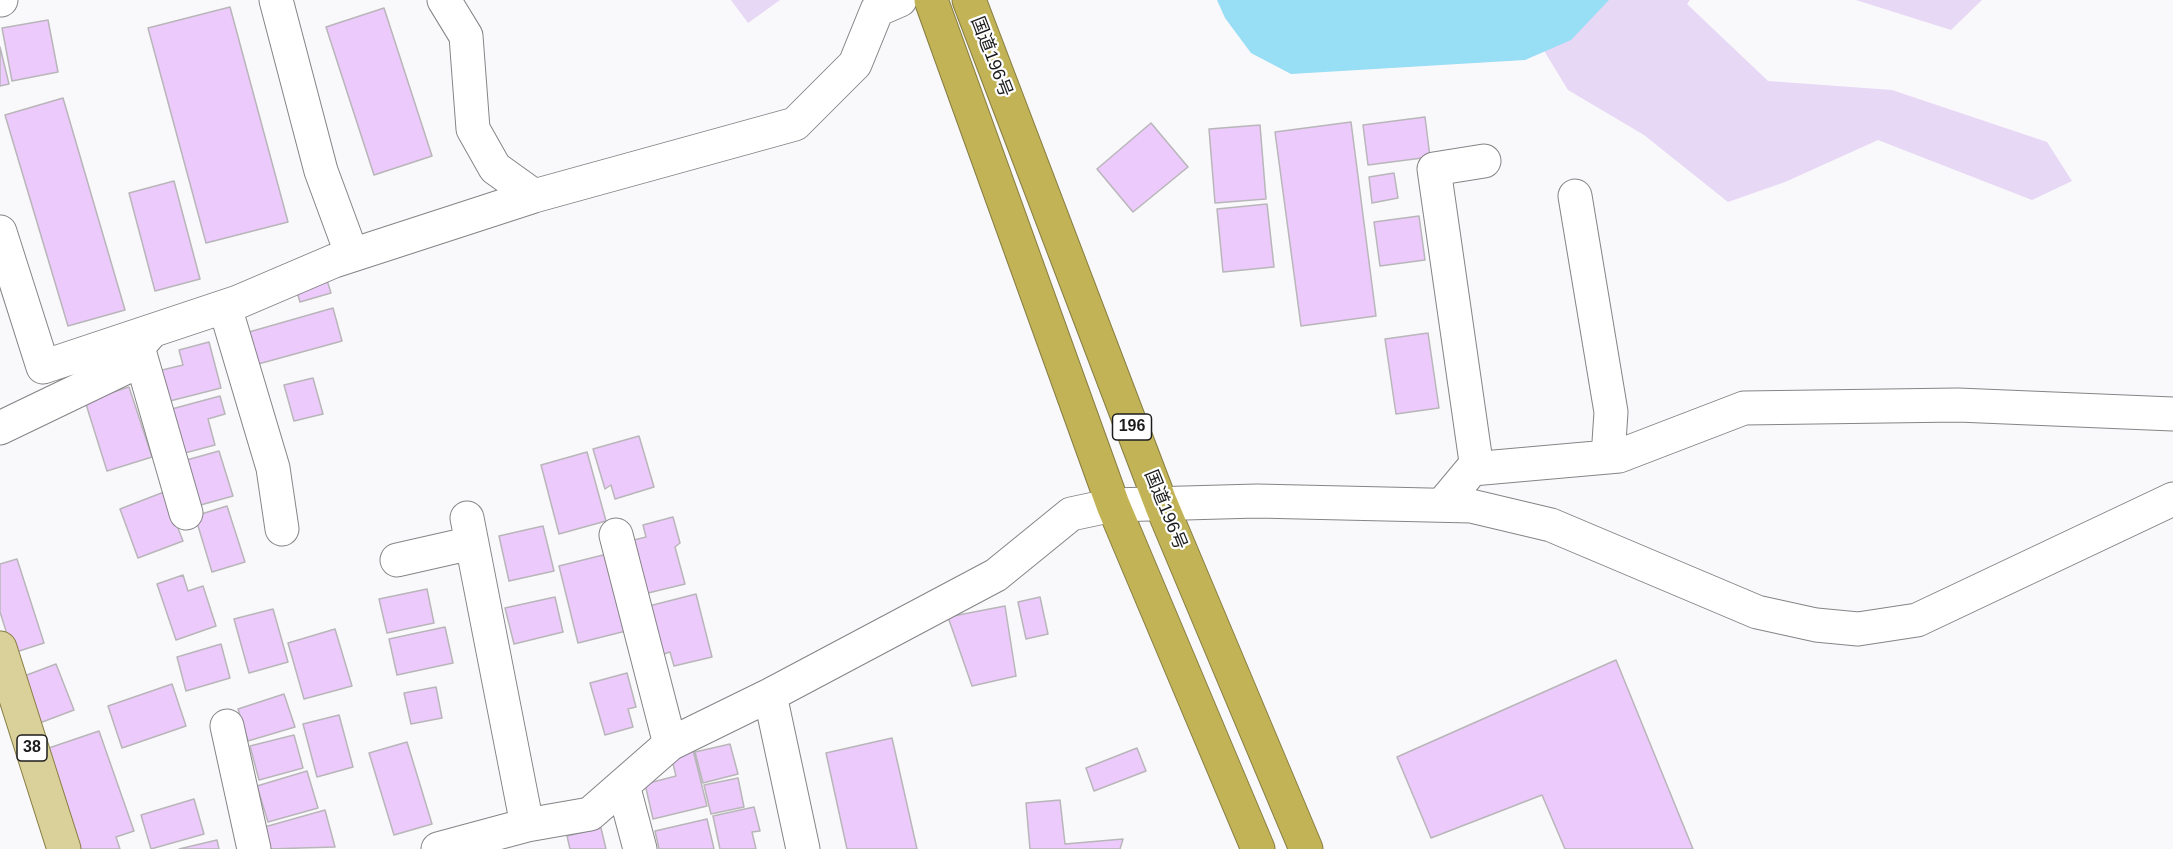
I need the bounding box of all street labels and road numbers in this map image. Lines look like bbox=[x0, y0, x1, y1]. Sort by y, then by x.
street label: 国道196号 bbox=[966, 14, 1016, 100]
road number: 196 bbox=[1112, 414, 1152, 440]
street label: 国道196号 bbox=[1139, 467, 1191, 553]
road number: 38 bbox=[17, 735, 47, 761]

